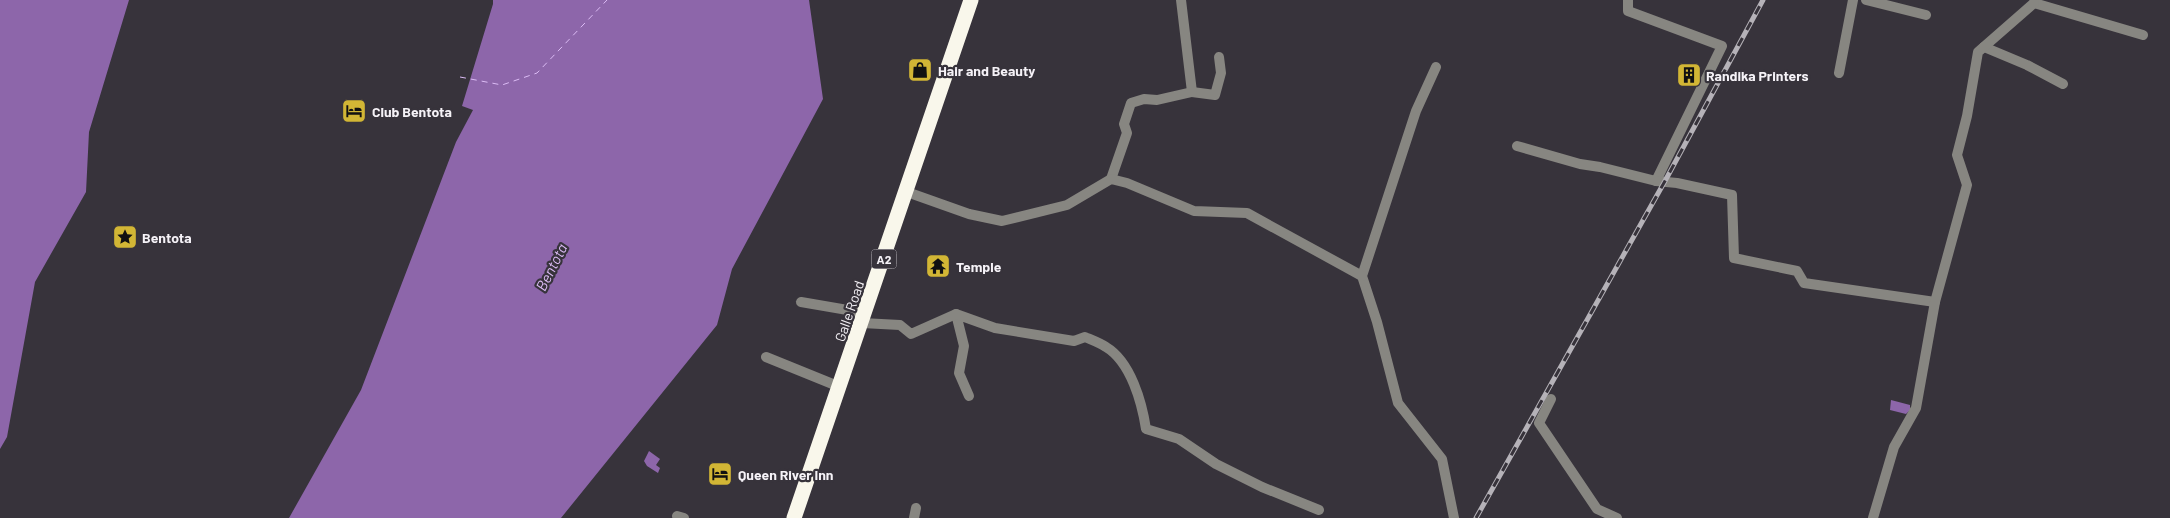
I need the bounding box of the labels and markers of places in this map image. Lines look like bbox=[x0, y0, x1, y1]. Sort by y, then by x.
shop icon: Hair and Beauty bbox=[907, 57, 933, 83]
place label: Hair and Beauty bbox=[938, 62, 1035, 79]
building icon: Randika Printers bbox=[1676, 62, 1702, 88]
place label: Randika Printers bbox=[1706, 67, 1809, 84]
hotel icon: Club Bentota bbox=[341, 98, 367, 124]
place label: Club Bentota bbox=[372, 103, 452, 120]
place icon: Bentota bbox=[112, 224, 138, 250]
place label: Bentota bbox=[142, 229, 192, 246]
temple icon: Temple bbox=[925, 253, 951, 279]
place label: Temple bbox=[956, 258, 1002, 275]
hotel icon: Queen River Inn bbox=[707, 461, 733, 487]
place label: Queen River Inn bbox=[738, 466, 833, 483]

